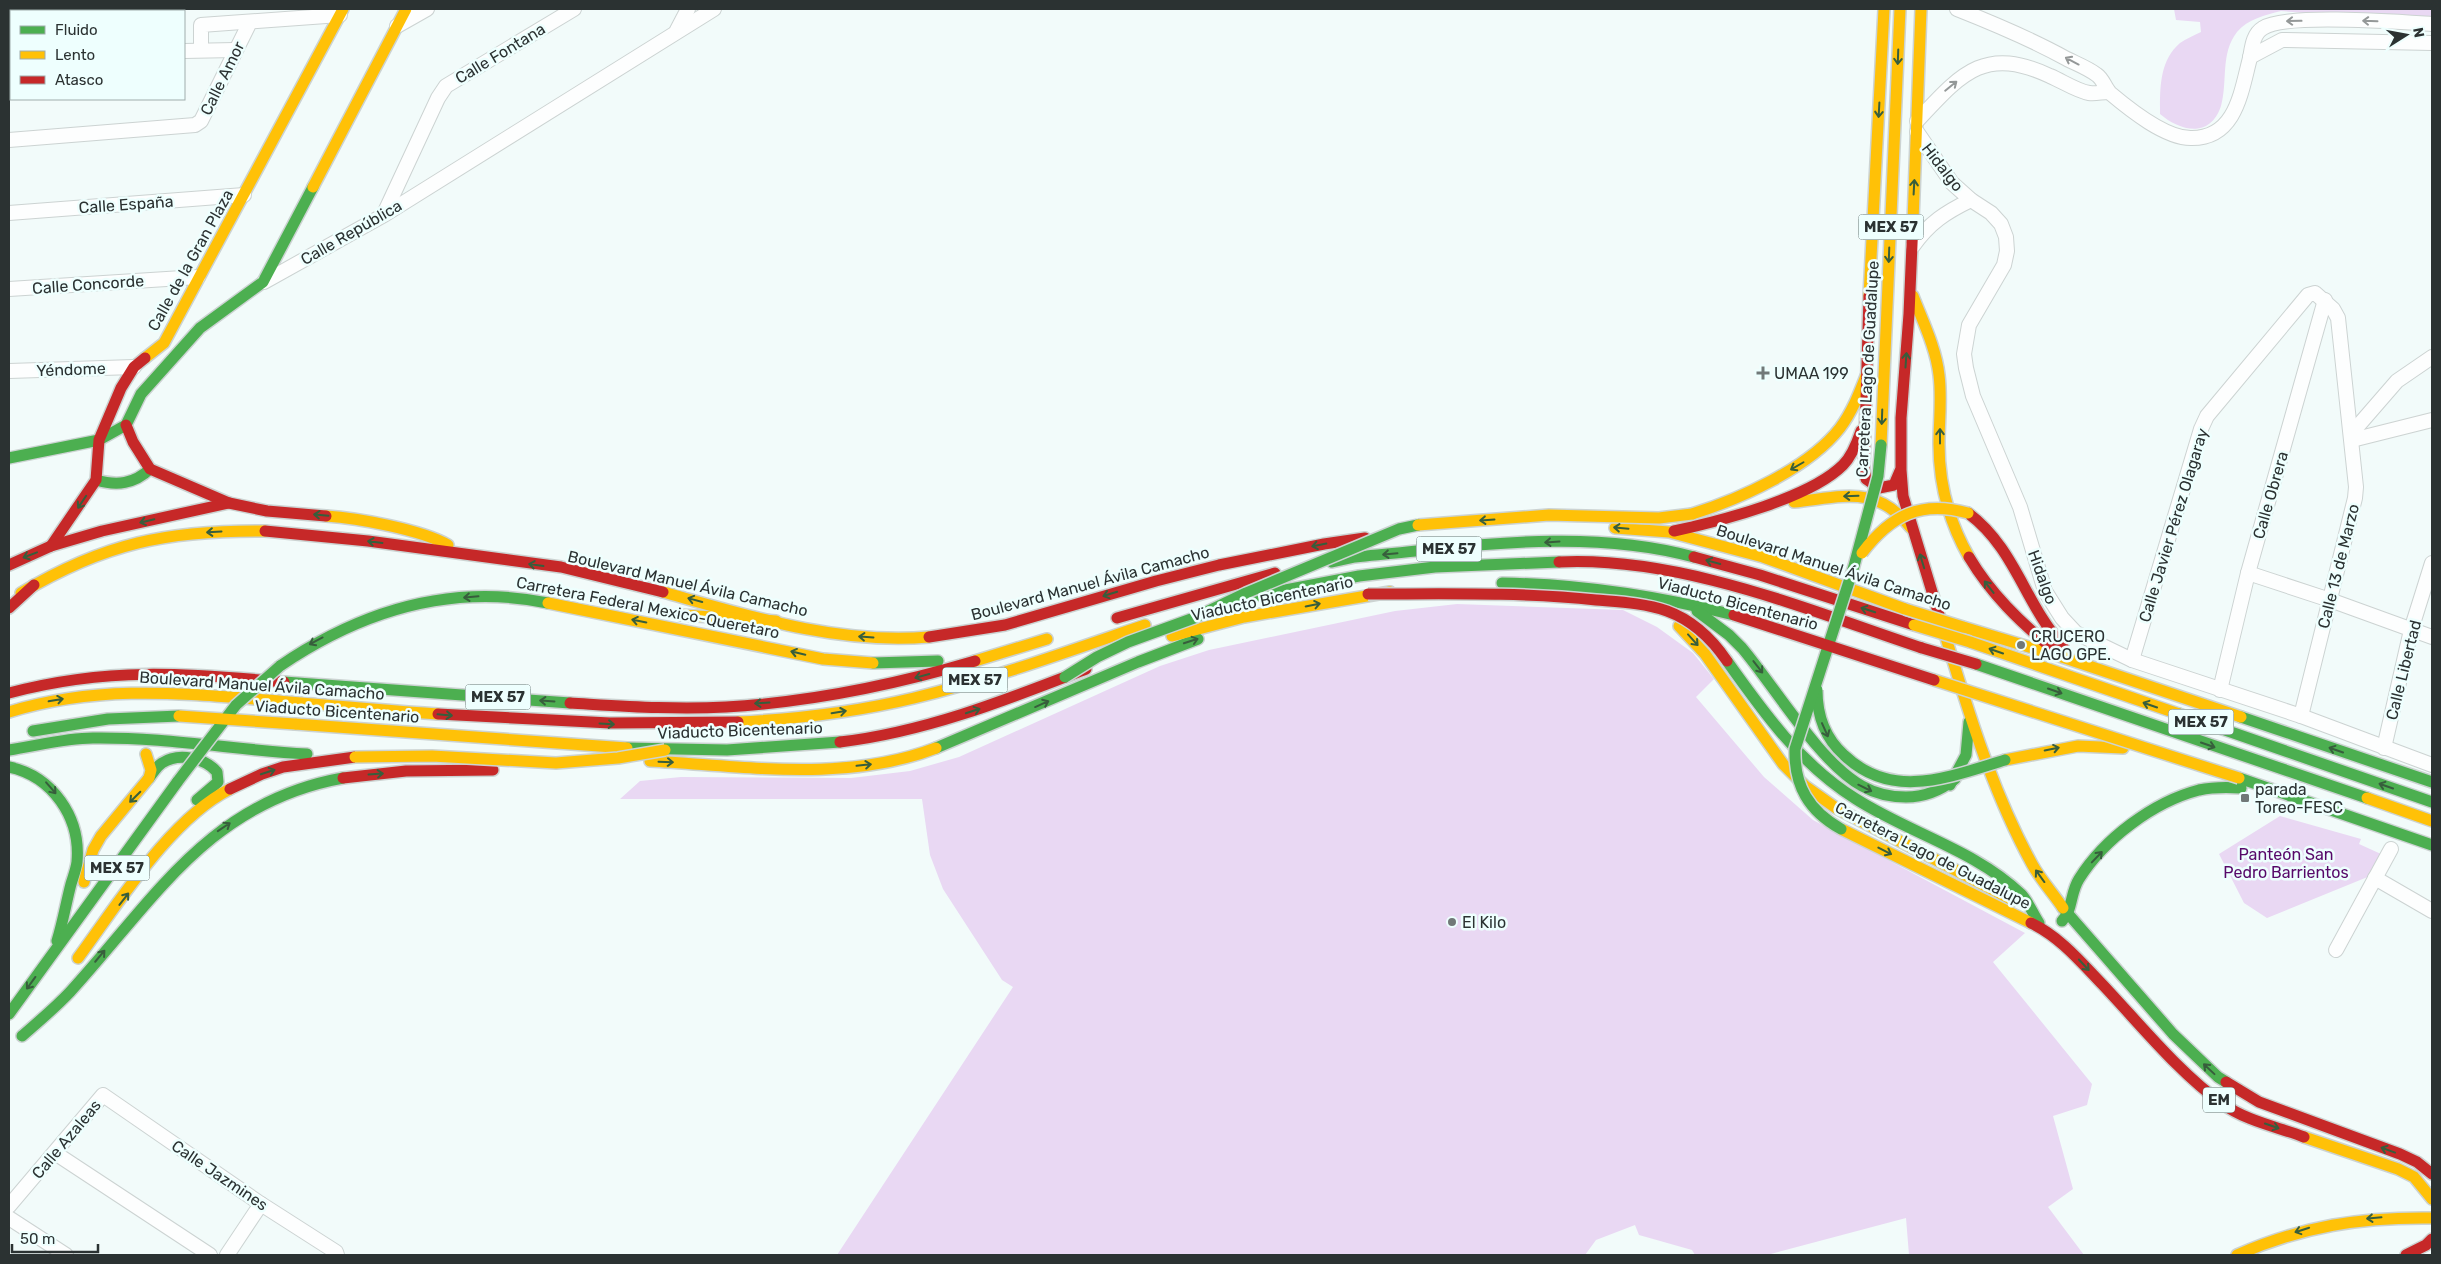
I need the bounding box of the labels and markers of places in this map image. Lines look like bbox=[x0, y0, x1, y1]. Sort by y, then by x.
place label: UMAA 199 bbox=[1774, 364, 1849, 383]
marker: UMAA 199 bbox=[1756, 366, 1770, 380]
place label: CRUCERO LAGO GPE. bbox=[2031, 627, 2111, 664]
marker: CRUCERO LAGO GPE. bbox=[2015, 639, 2027, 651]
place label: parada Toreo-FESC bbox=[2255, 780, 2343, 817]
marker: parada Toreo-FESC bbox=[2239, 792, 2251, 804]
place label: El Kilo bbox=[1462, 913, 1506, 932]
marker: El Kilo bbox=[1446, 916, 1458, 928]

